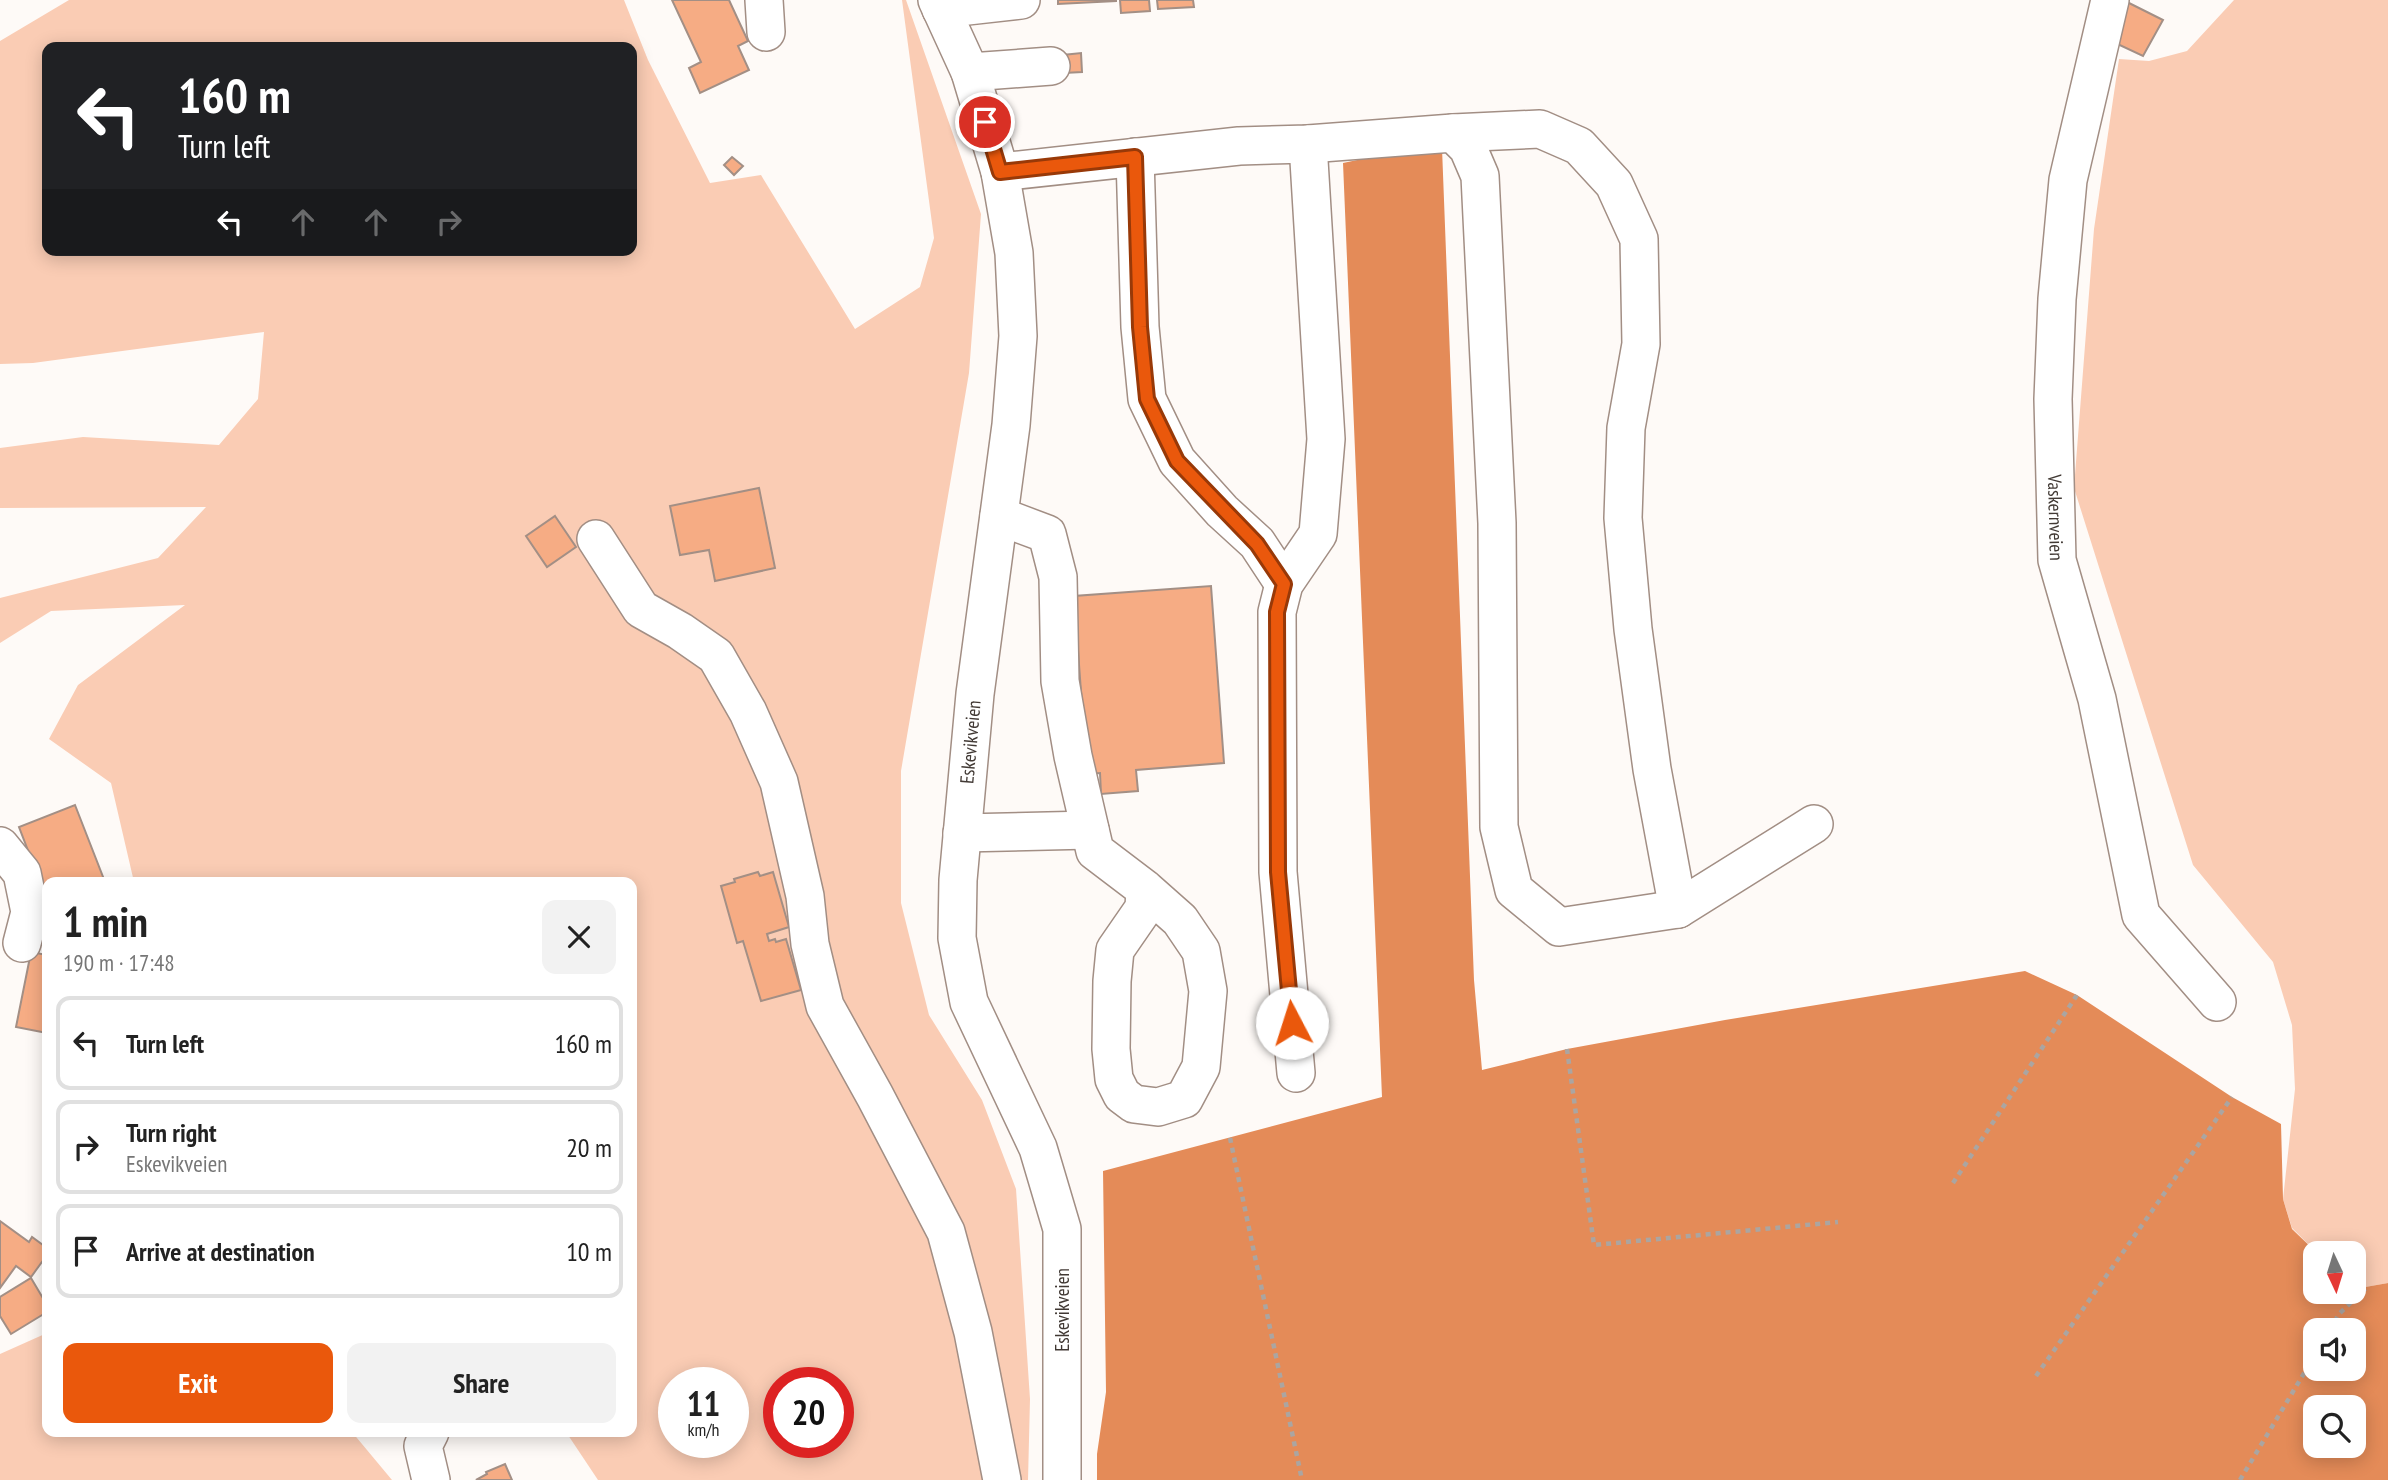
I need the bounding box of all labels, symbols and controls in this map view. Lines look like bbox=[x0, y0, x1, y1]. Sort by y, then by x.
text: 160 m bbox=[178, 63, 291, 127]
icon: left bbox=[63, 70, 154, 161]
pin bbox=[955, 92, 1015, 152]
icon: arrive bbox=[966, 103, 1004, 141]
text: Turn left bbox=[178, 125, 270, 167]
icon: left bbox=[211, 203, 249, 241]
icon: ahead bbox=[284, 203, 322, 241]
icon: ahead bbox=[357, 203, 395, 241]
icon: right bbox=[430, 203, 468, 241]
street label: Vaskernveien bbox=[2043, 473, 2069, 561]
street label: Eskevikveien bbox=[954, 699, 986, 785]
text: 1 min bbox=[63, 894, 148, 949]
button: close bbox=[542, 900, 616, 974]
text: 190 m · 17:48 bbox=[63, 948, 175, 977]
position arrow bbox=[1255, 986, 1329, 1060]
icon: left bbox=[67, 1024, 105, 1062]
text: Turn left bbox=[126, 1027, 204, 1060]
text: 160 m bbox=[554, 1027, 612, 1060]
text: Turn right bbox=[126, 1116, 217, 1149]
icon: right bbox=[67, 1128, 105, 1166]
text: 20 m bbox=[566, 1131, 612, 1164]
text: Eskevikveien bbox=[126, 1149, 227, 1178]
icon: arrive bbox=[67, 1232, 105, 1270]
text: Arrive at destination bbox=[126, 1235, 315, 1268]
text: 10 m bbox=[566, 1235, 612, 1268]
north arrow bbox=[2303, 1241, 2366, 1304]
map controls bbox=[2303, 1241, 2366, 1458]
street label: Eskevikveien bbox=[1050, 1268, 1074, 1352]
button: sound bbox=[2303, 1318, 2366, 1381]
button: Exit bbox=[63, 1343, 333, 1423]
button: Share bbox=[347, 1343, 616, 1423]
speed limit sign: 20 bbox=[763, 1367, 854, 1458]
text: 11 bbox=[687, 1380, 720, 1426]
button: search bbox=[2303, 1395, 2366, 1458]
text: km/h bbox=[688, 1418, 719, 1441]

